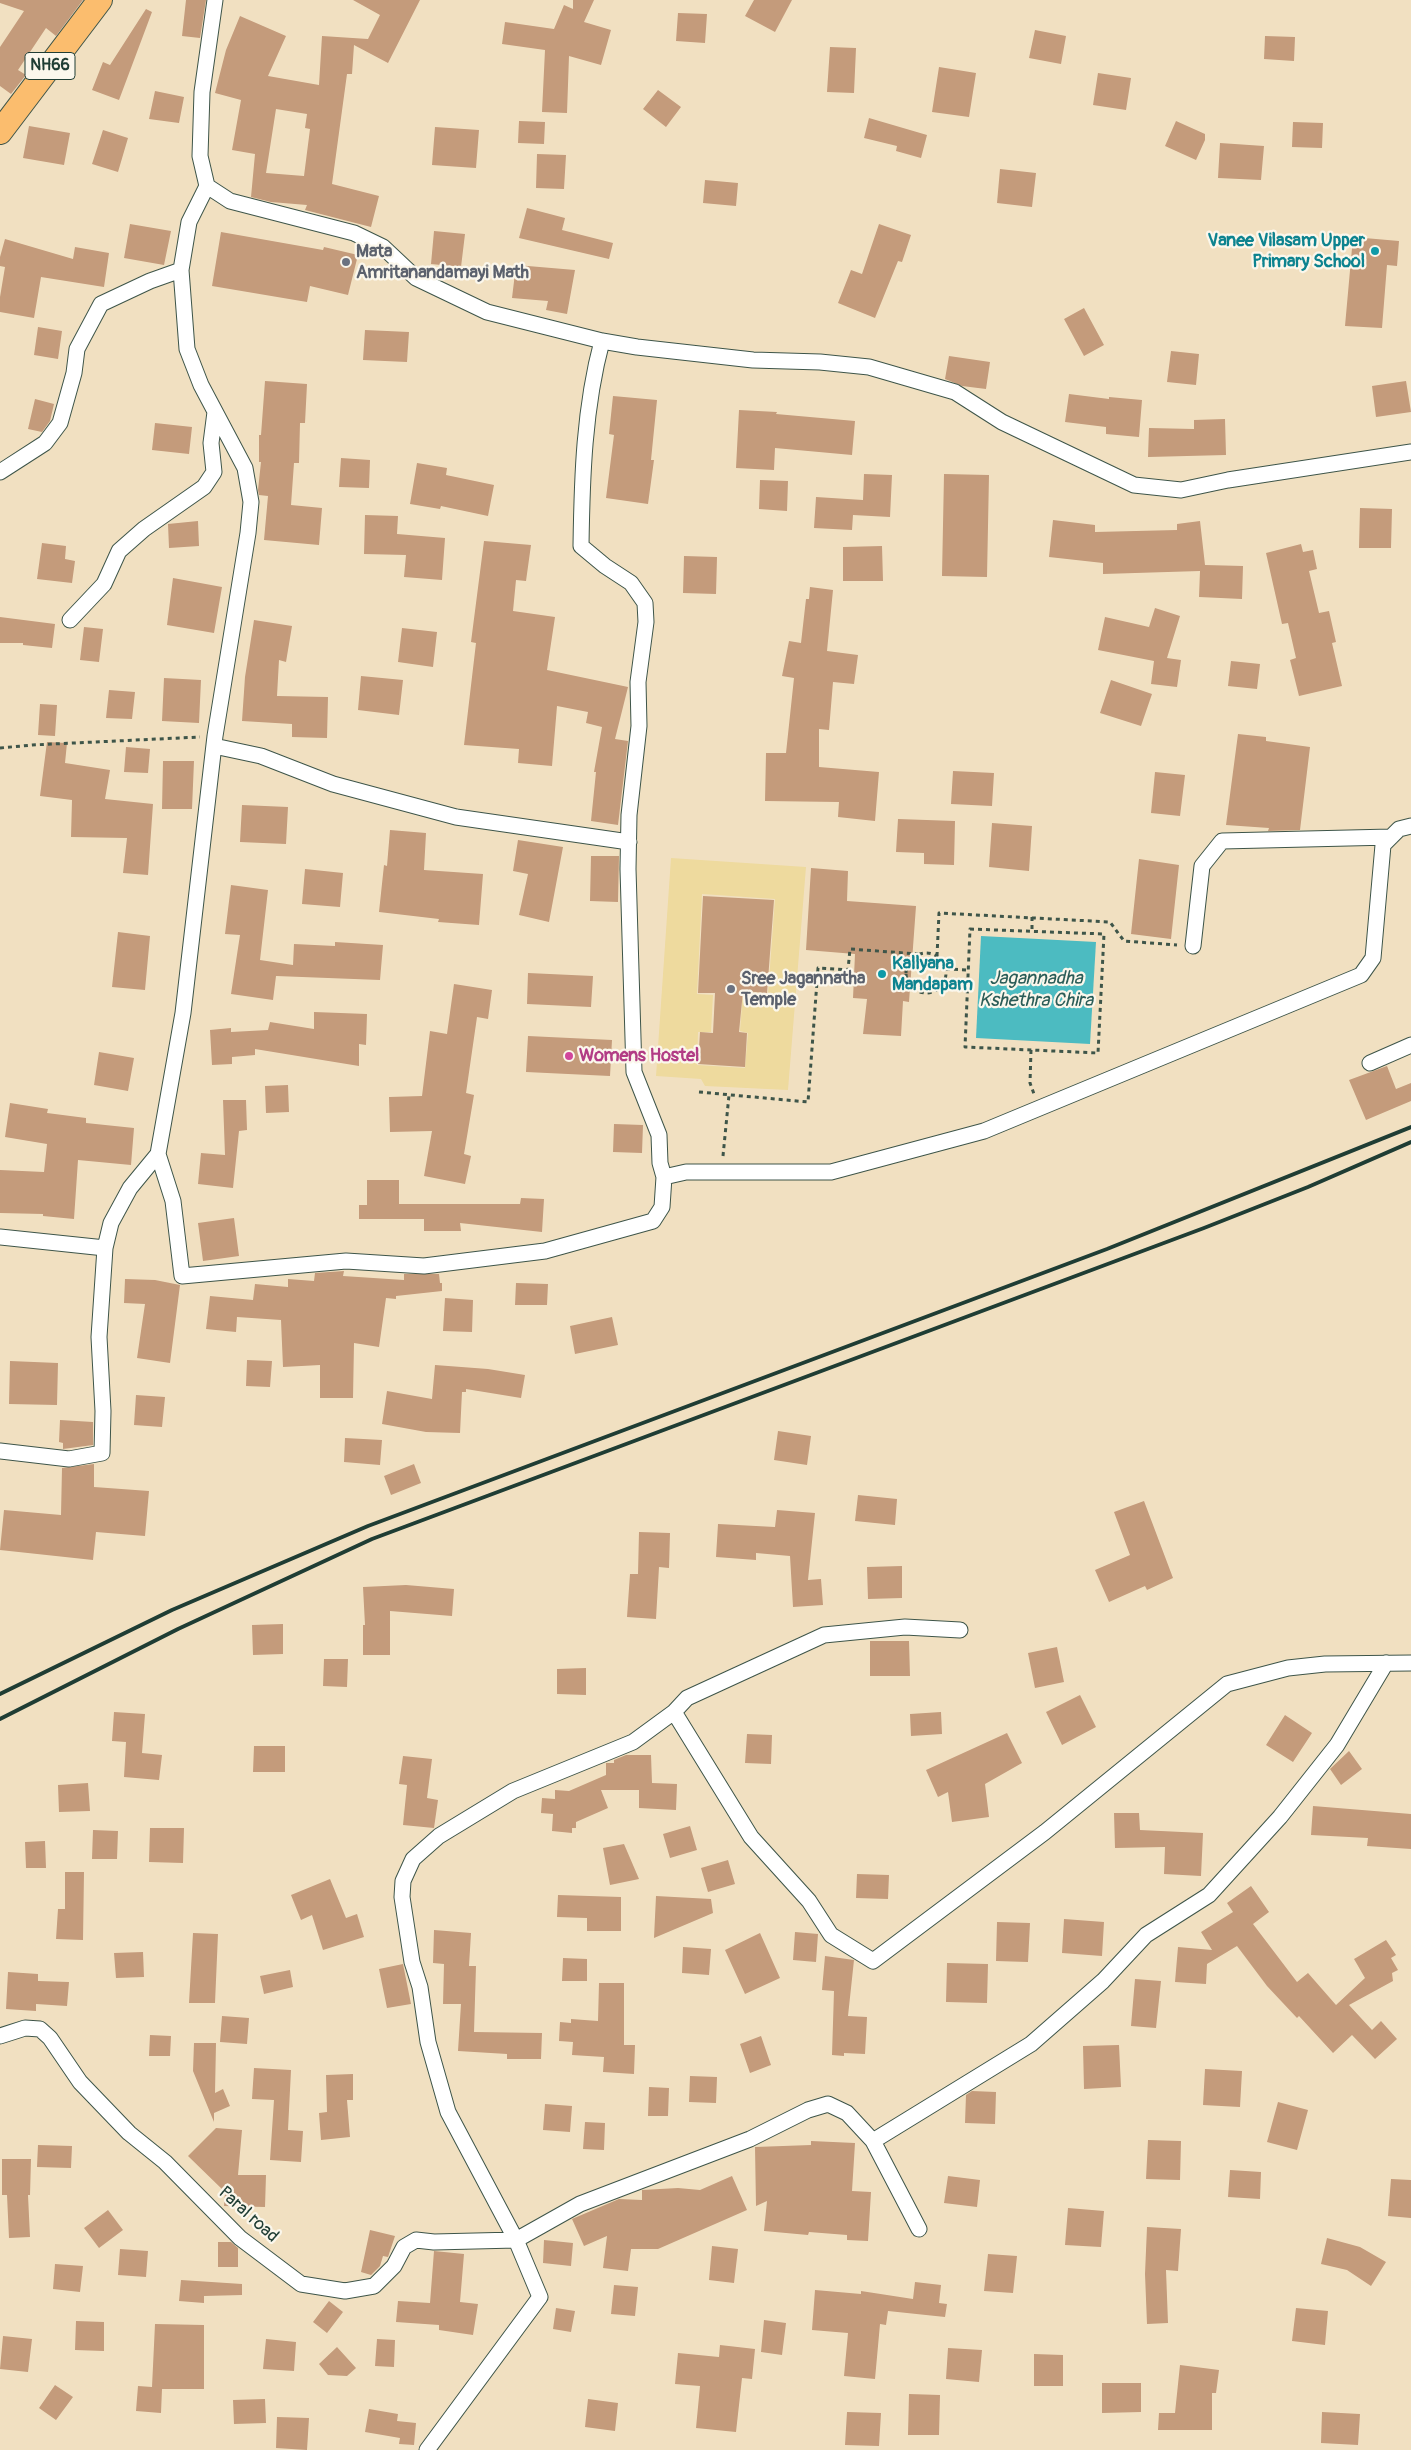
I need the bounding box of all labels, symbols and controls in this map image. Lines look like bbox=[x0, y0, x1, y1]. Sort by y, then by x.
road number: NH66 bbox=[25, 52, 75, 80]
place label: Vanee Vilasam Upper Primary School bbox=[1207, 230, 1365, 272]
place label: Mata Amritanandamayi Math bbox=[356, 241, 529, 284]
marker: Vanee Vilasam Upper Primary School bbox=[1369, 245, 1381, 257]
marker: Mata Amritanandamayi Math bbox=[340, 256, 352, 268]
place label: Kallyana Mandapam bbox=[892, 953, 973, 996]
place label: Sree Jagannatha Temple bbox=[741, 968, 865, 1011]
marker: Kallyana Mandapam bbox=[876, 968, 888, 980]
water label: Jagannadha Kshethra Chira bbox=[979, 968, 1093, 1012]
marker: Sree Jagannatha Temple bbox=[725, 983, 737, 995]
place label: Womens Hostel bbox=[579, 1045, 699, 1067]
marker: Womens Hostel bbox=[563, 1050, 575, 1062]
street label: Paral road bbox=[213, 2182, 283, 2248]

